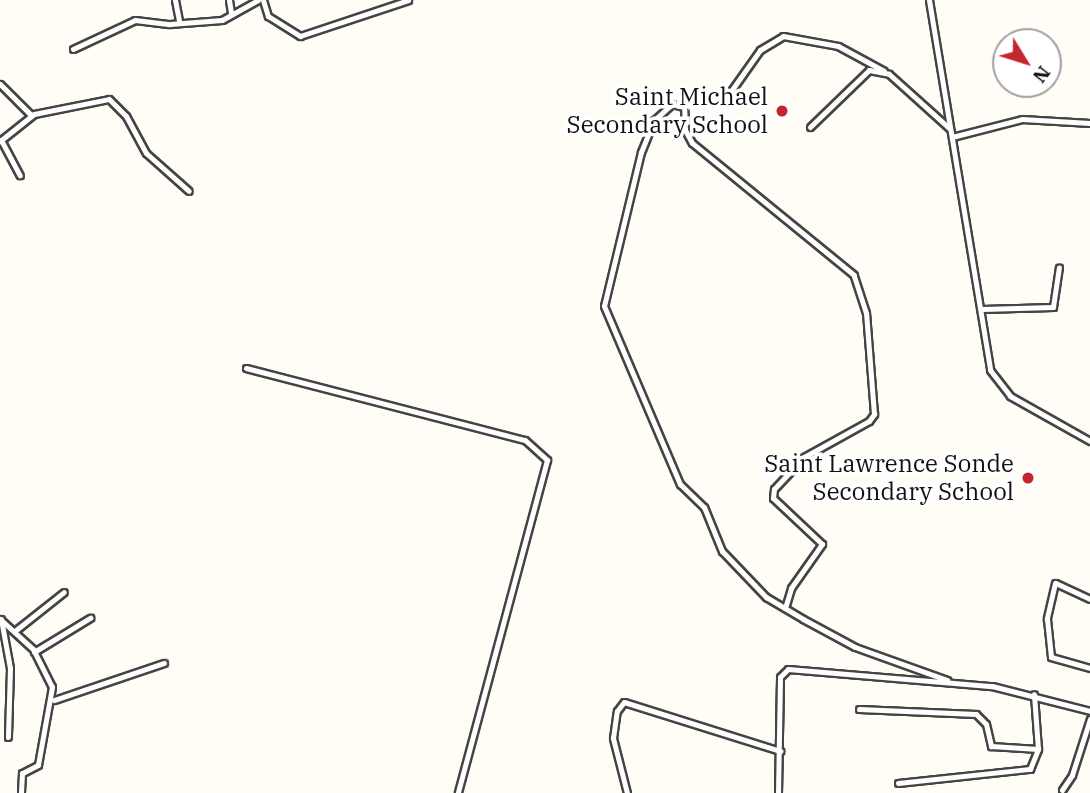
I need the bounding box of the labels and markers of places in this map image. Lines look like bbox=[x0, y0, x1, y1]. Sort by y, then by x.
place label: Saint Michael Secondary School bbox=[567, 83, 768, 139]
marker: Saint Michael Secondary School bbox=[774, 103, 790, 119]
place label: Saint Lawrence Sonde Secondary School bbox=[764, 450, 1014, 506]
marker: Saint Lawrence Sonde Secondary School bbox=[1020, 470, 1036, 486]

